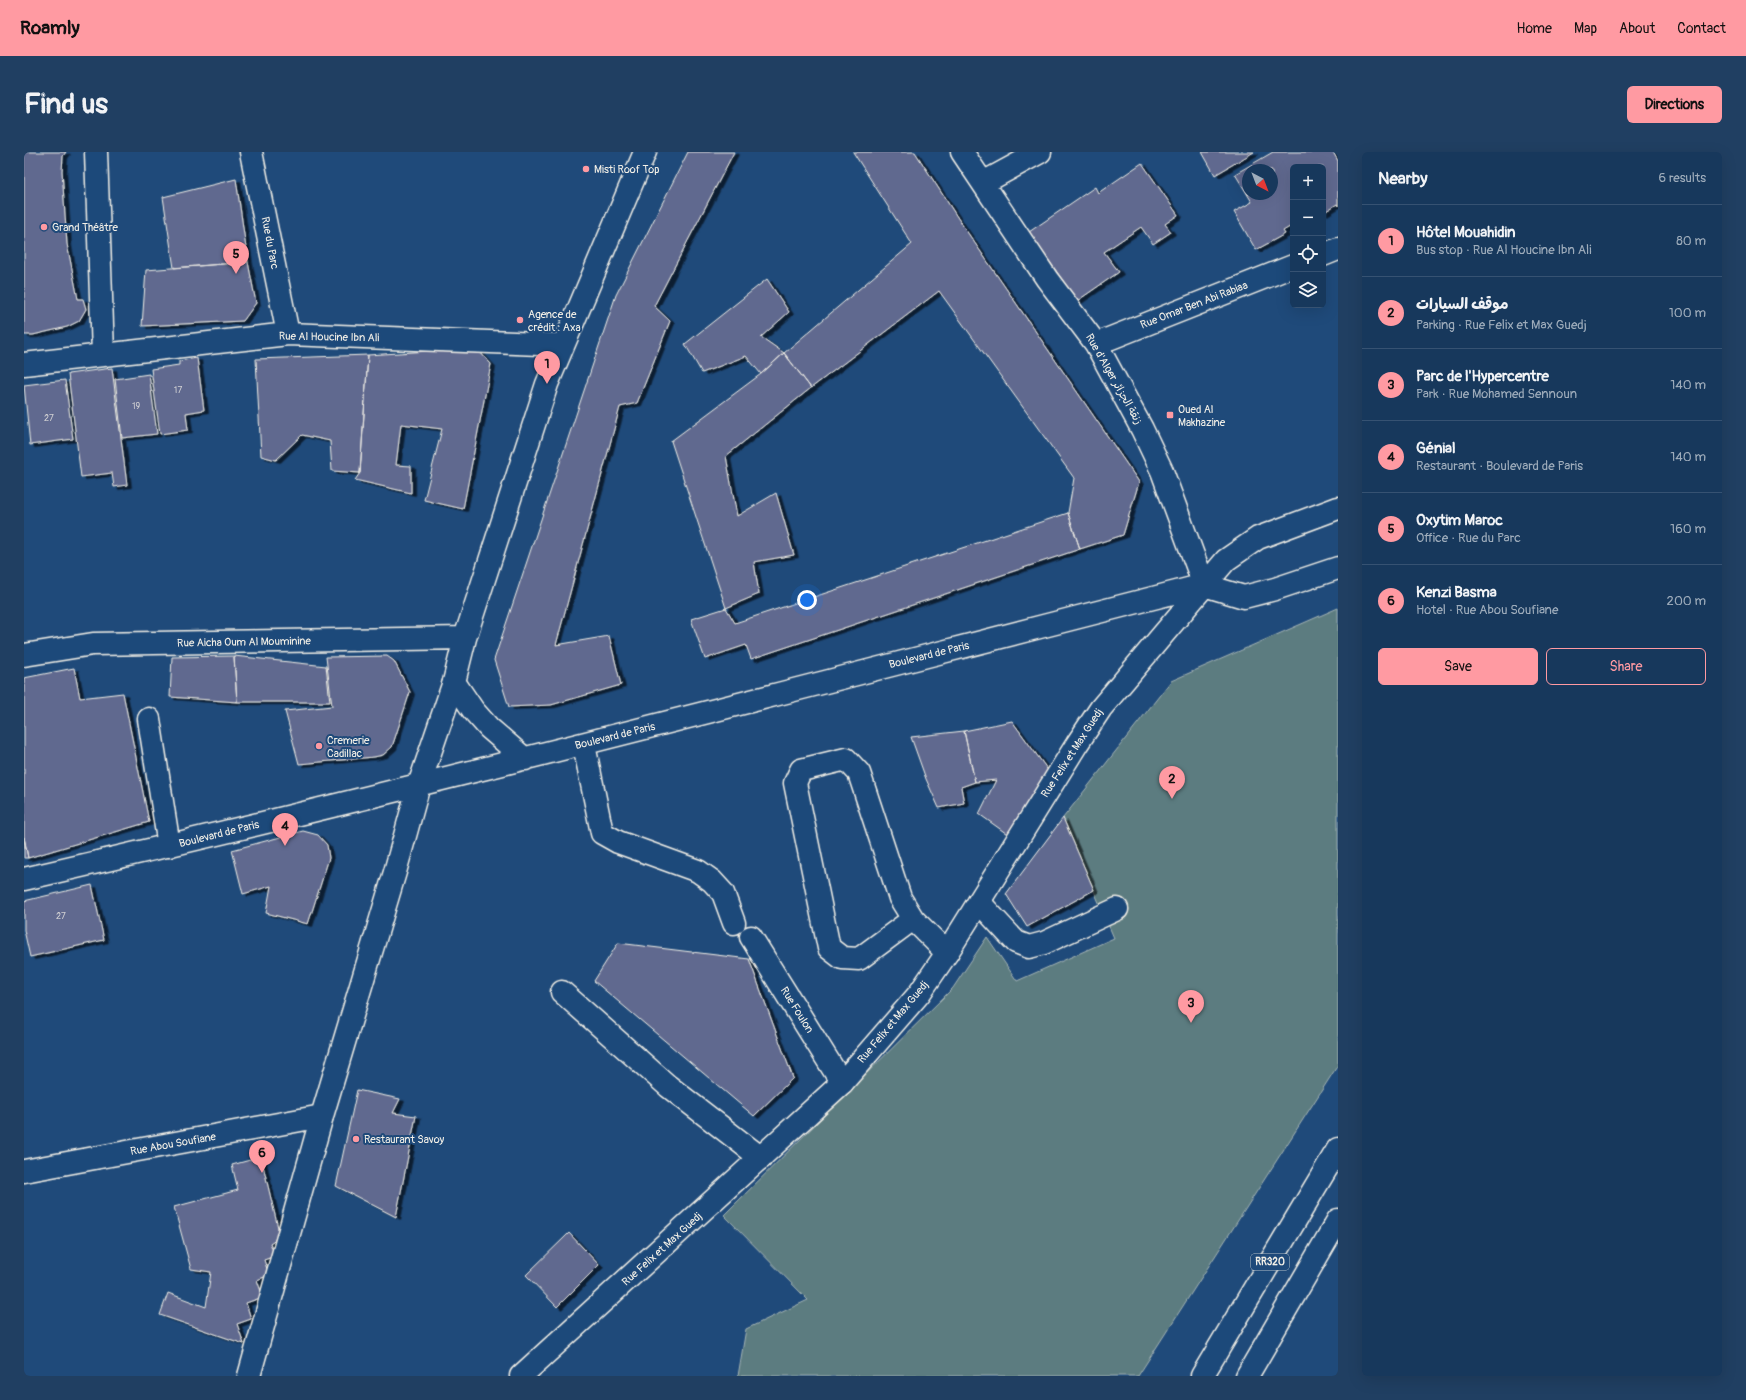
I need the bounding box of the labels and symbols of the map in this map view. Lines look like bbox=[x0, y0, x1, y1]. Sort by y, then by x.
place label: Misti Roof Top bbox=[594, 163, 659, 176]
marker: Misti Roof Top bbox=[581, 164, 591, 174]
north arrow bbox=[1242, 164, 1278, 200]
street label: Rue du Parc bbox=[259, 216, 282, 271]
place label: Grand Théâtre bbox=[52, 221, 118, 234]
marker: Grand Théâtre bbox=[39, 222, 49, 232]
pin: 5 bbox=[223, 241, 249, 274]
street label: Rue Omar Ben Abi Rabiaa bbox=[1139, 279, 1249, 331]
place label: Agence de crédit : Axa bbox=[528, 308, 581, 334]
marker: Agence de crédit : Axa bbox=[515, 315, 525, 325]
street label: Rue Al Houcine Ibn Ali bbox=[279, 330, 379, 344]
street label: Rue d'Alger زنقة الجزائر bbox=[1083, 331, 1145, 427]
pin: 1 bbox=[534, 351, 560, 384]
house number: 17 bbox=[174, 385, 182, 396]
house number: 19 bbox=[132, 401, 140, 412]
place label: Oued Al Makhazine bbox=[1178, 403, 1226, 429]
marker: Oued Al Makhazine bbox=[1165, 410, 1175, 420]
house number: 27 bbox=[44, 413, 54, 424]
your location bbox=[797, 590, 817, 610]
street label: Rue Aicha Oum Al Mouminine bbox=[177, 634, 312, 650]
street label: Boulevard de Paris bbox=[888, 639, 970, 671]
street label: Rue Felix et Max Guedj bbox=[1038, 706, 1106, 800]
street label: Boulevard de Paris bbox=[574, 720, 656, 752]
place label: Cremerie Cadillac bbox=[327, 734, 370, 760]
marker: Cremerie Cadillac bbox=[314, 741, 324, 751]
pin: 2 bbox=[1159, 766, 1185, 799]
pin: 4 bbox=[272, 813, 298, 846]
street label: Boulevard de Paris bbox=[178, 818, 260, 850]
house number: 27 bbox=[56, 911, 66, 922]
street label: Rue Felix et Max Guedj bbox=[855, 978, 931, 1066]
street label: Rue Foulon bbox=[778, 985, 816, 1035]
pin: 3 bbox=[1178, 990, 1204, 1023]
street label: Rue Abou Soufiane bbox=[129, 1130, 217, 1158]
place label: Restaurant Savoy bbox=[364, 1133, 445, 1146]
marker: Restaurant Savoy bbox=[351, 1134, 361, 1144]
pin: 6 bbox=[249, 1140, 275, 1173]
street label: Rue Felix et Max Guedj bbox=[619, 1210, 705, 1288]
road number: RR320 bbox=[1251, 1254, 1289, 1270]

